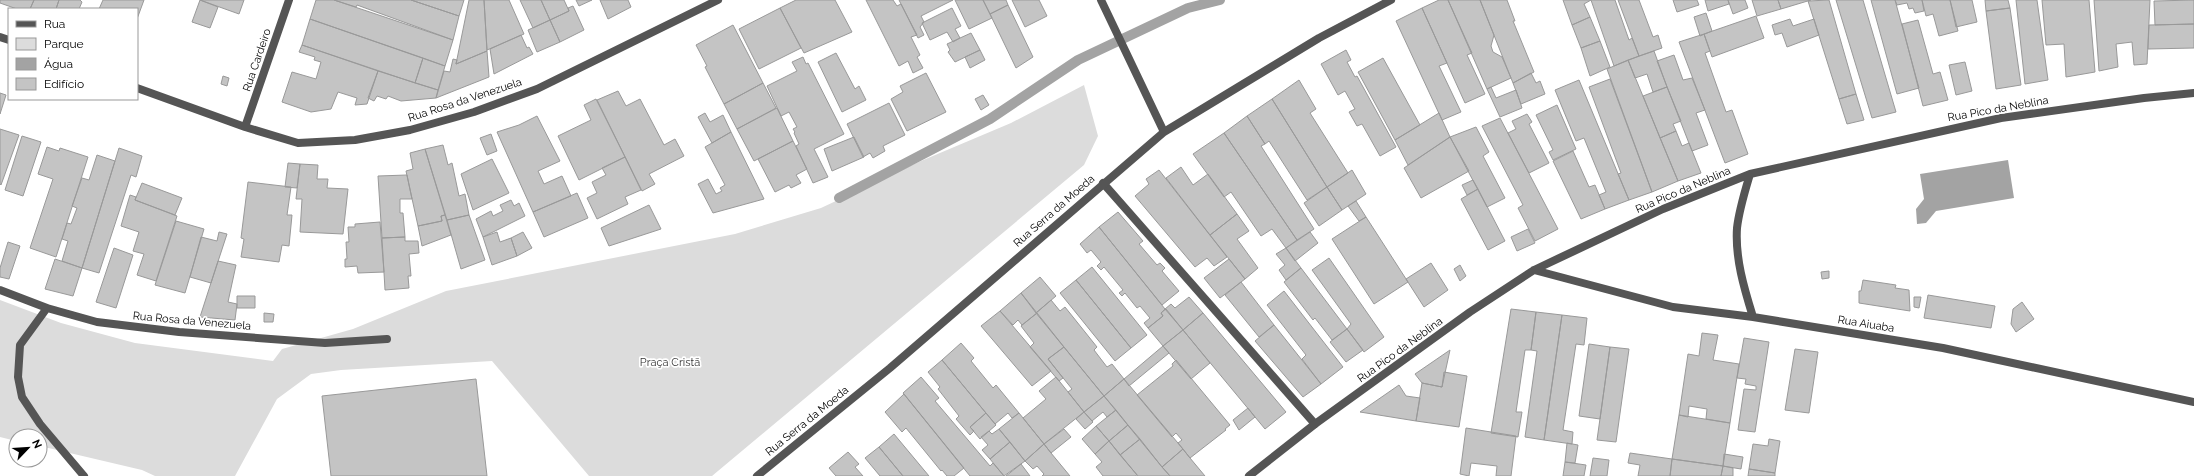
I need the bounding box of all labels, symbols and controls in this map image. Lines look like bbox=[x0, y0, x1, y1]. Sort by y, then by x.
legend bbox=[8, 8, 138, 100]
text: Rua bbox=[44, 17, 65, 31]
street label: Rua Cardeiro bbox=[240, 26, 274, 93]
text: Parque bbox=[44, 37, 84, 51]
text: Água bbox=[44, 57, 73, 71]
street label: Rua Rosa da Venezuela bbox=[407, 75, 523, 125]
text: Edifício bbox=[44, 77, 84, 91]
street label: Rua Pico da Neblina bbox=[1947, 94, 2049, 124]
street label: Rua Pico da Neblina bbox=[1633, 164, 1733, 216]
street label: Rua Serra da Moeda bbox=[1011, 172, 1097, 250]
street label: Rua Rosa da Venezuela bbox=[132, 309, 252, 333]
street label: Rua Aiuaba bbox=[1837, 313, 1895, 335]
street label: Rua Pico da Neblina bbox=[1355, 315, 1445, 385]
park label: Praça Cristã bbox=[640, 356, 700, 369]
street label: Rua Serra da Moeda bbox=[763, 384, 851, 458]
north arrow bbox=[8, 428, 48, 468]
text: N bbox=[29, 437, 44, 451]

